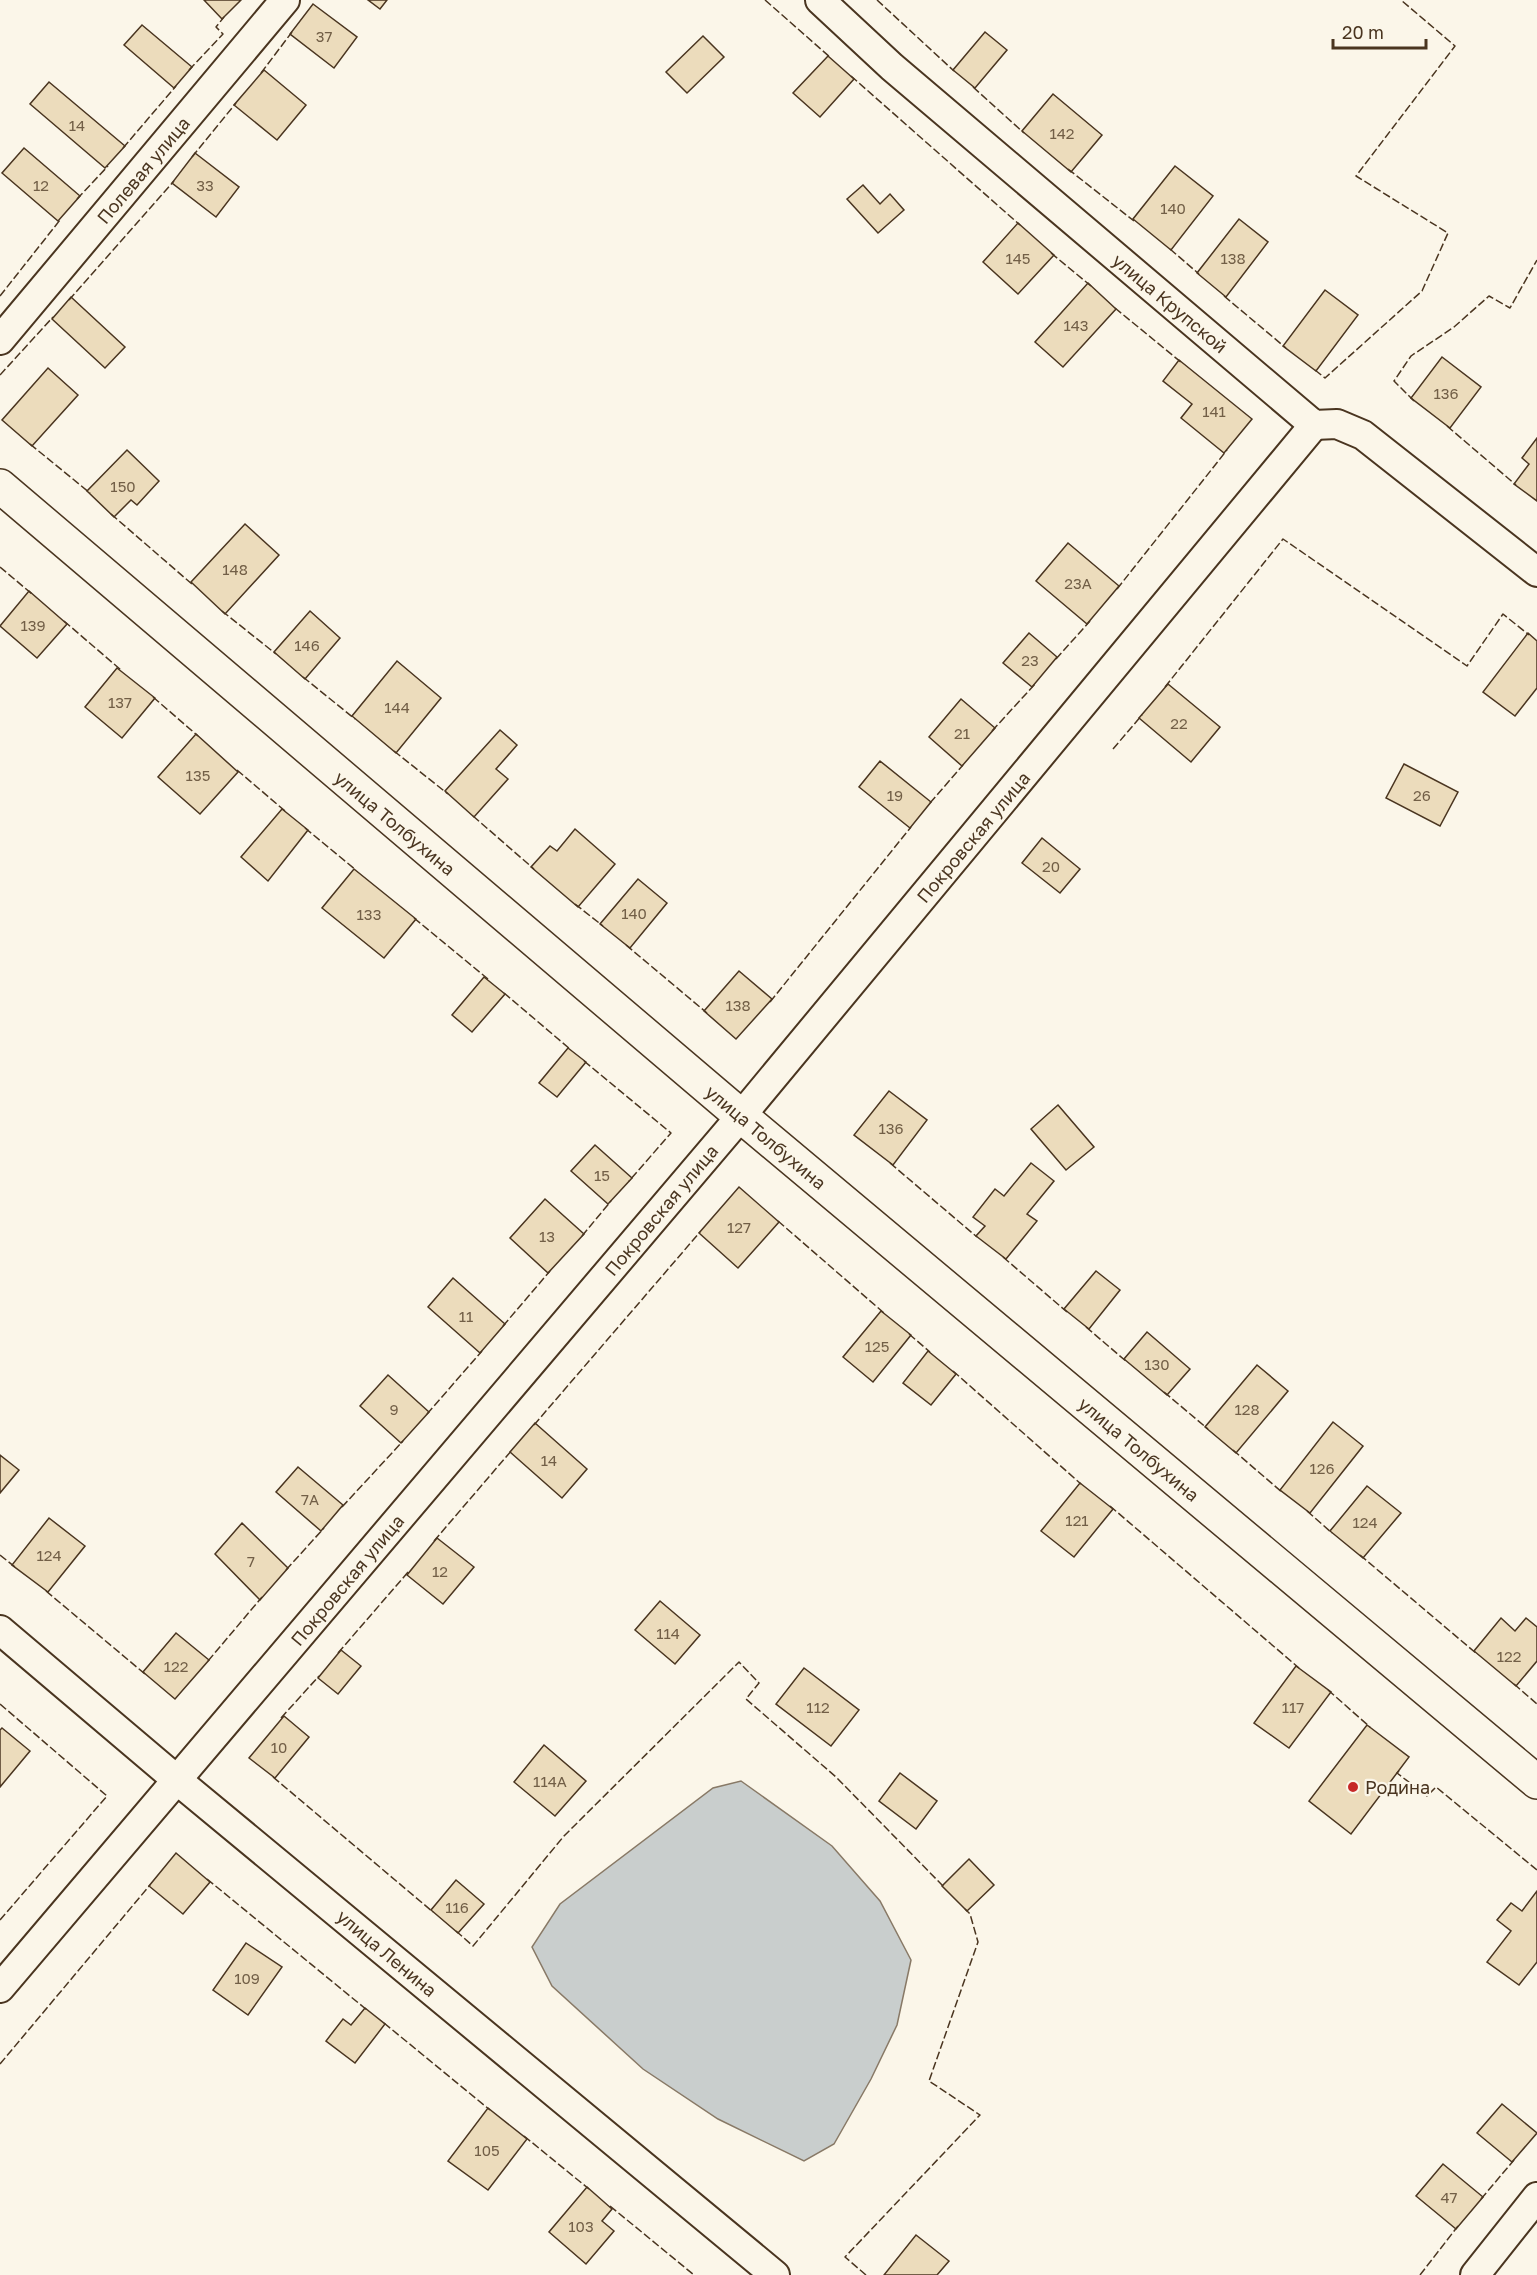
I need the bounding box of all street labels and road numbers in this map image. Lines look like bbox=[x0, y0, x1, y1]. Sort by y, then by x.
street label: Полевая улица bbox=[92, 112, 194, 228]
street label: улица Крупской bbox=[1108, 249, 1232, 357]
street label: улица Толбухина bbox=[330, 766, 460, 880]
street label: Покровская улица bbox=[912, 767, 1034, 907]
street label: улица Толбухина bbox=[701, 1080, 831, 1194]
street label: Покровская улица bbox=[600, 1140, 722, 1280]
street label: улица Толбухина bbox=[1074, 1392, 1204, 1506]
street label: Покровская улица bbox=[286, 1510, 408, 1650]
street label: улица Ленина bbox=[333, 1905, 441, 2001]

